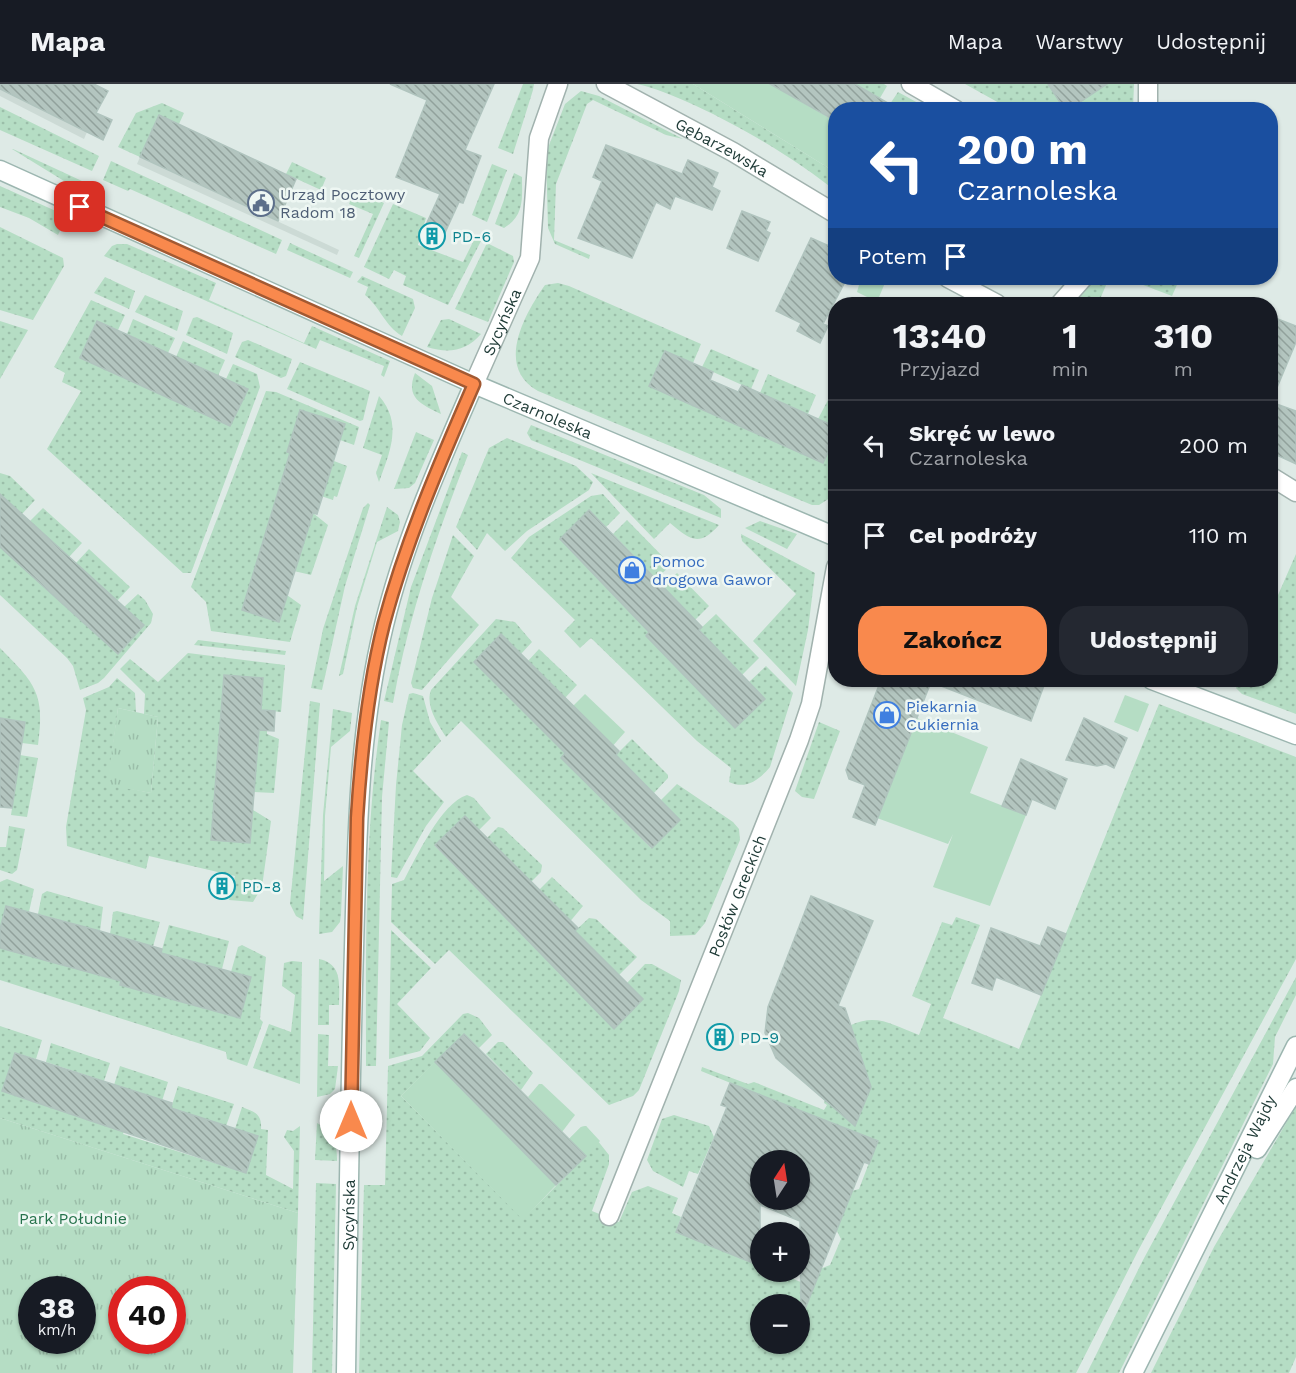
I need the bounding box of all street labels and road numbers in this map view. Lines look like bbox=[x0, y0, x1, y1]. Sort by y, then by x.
street label: Gębarzewska bbox=[672, 114, 772, 181]
street label: Sycyńska bbox=[479, 286, 525, 359]
street label: Czarnoleska bbox=[500, 388, 595, 443]
street label: Posłów Greckich bbox=[704, 832, 770, 960]
street label: Andrzeja Wajdy bbox=[1210, 1091, 1280, 1207]
street label: Sycyńska bbox=[339, 1179, 359, 1251]

